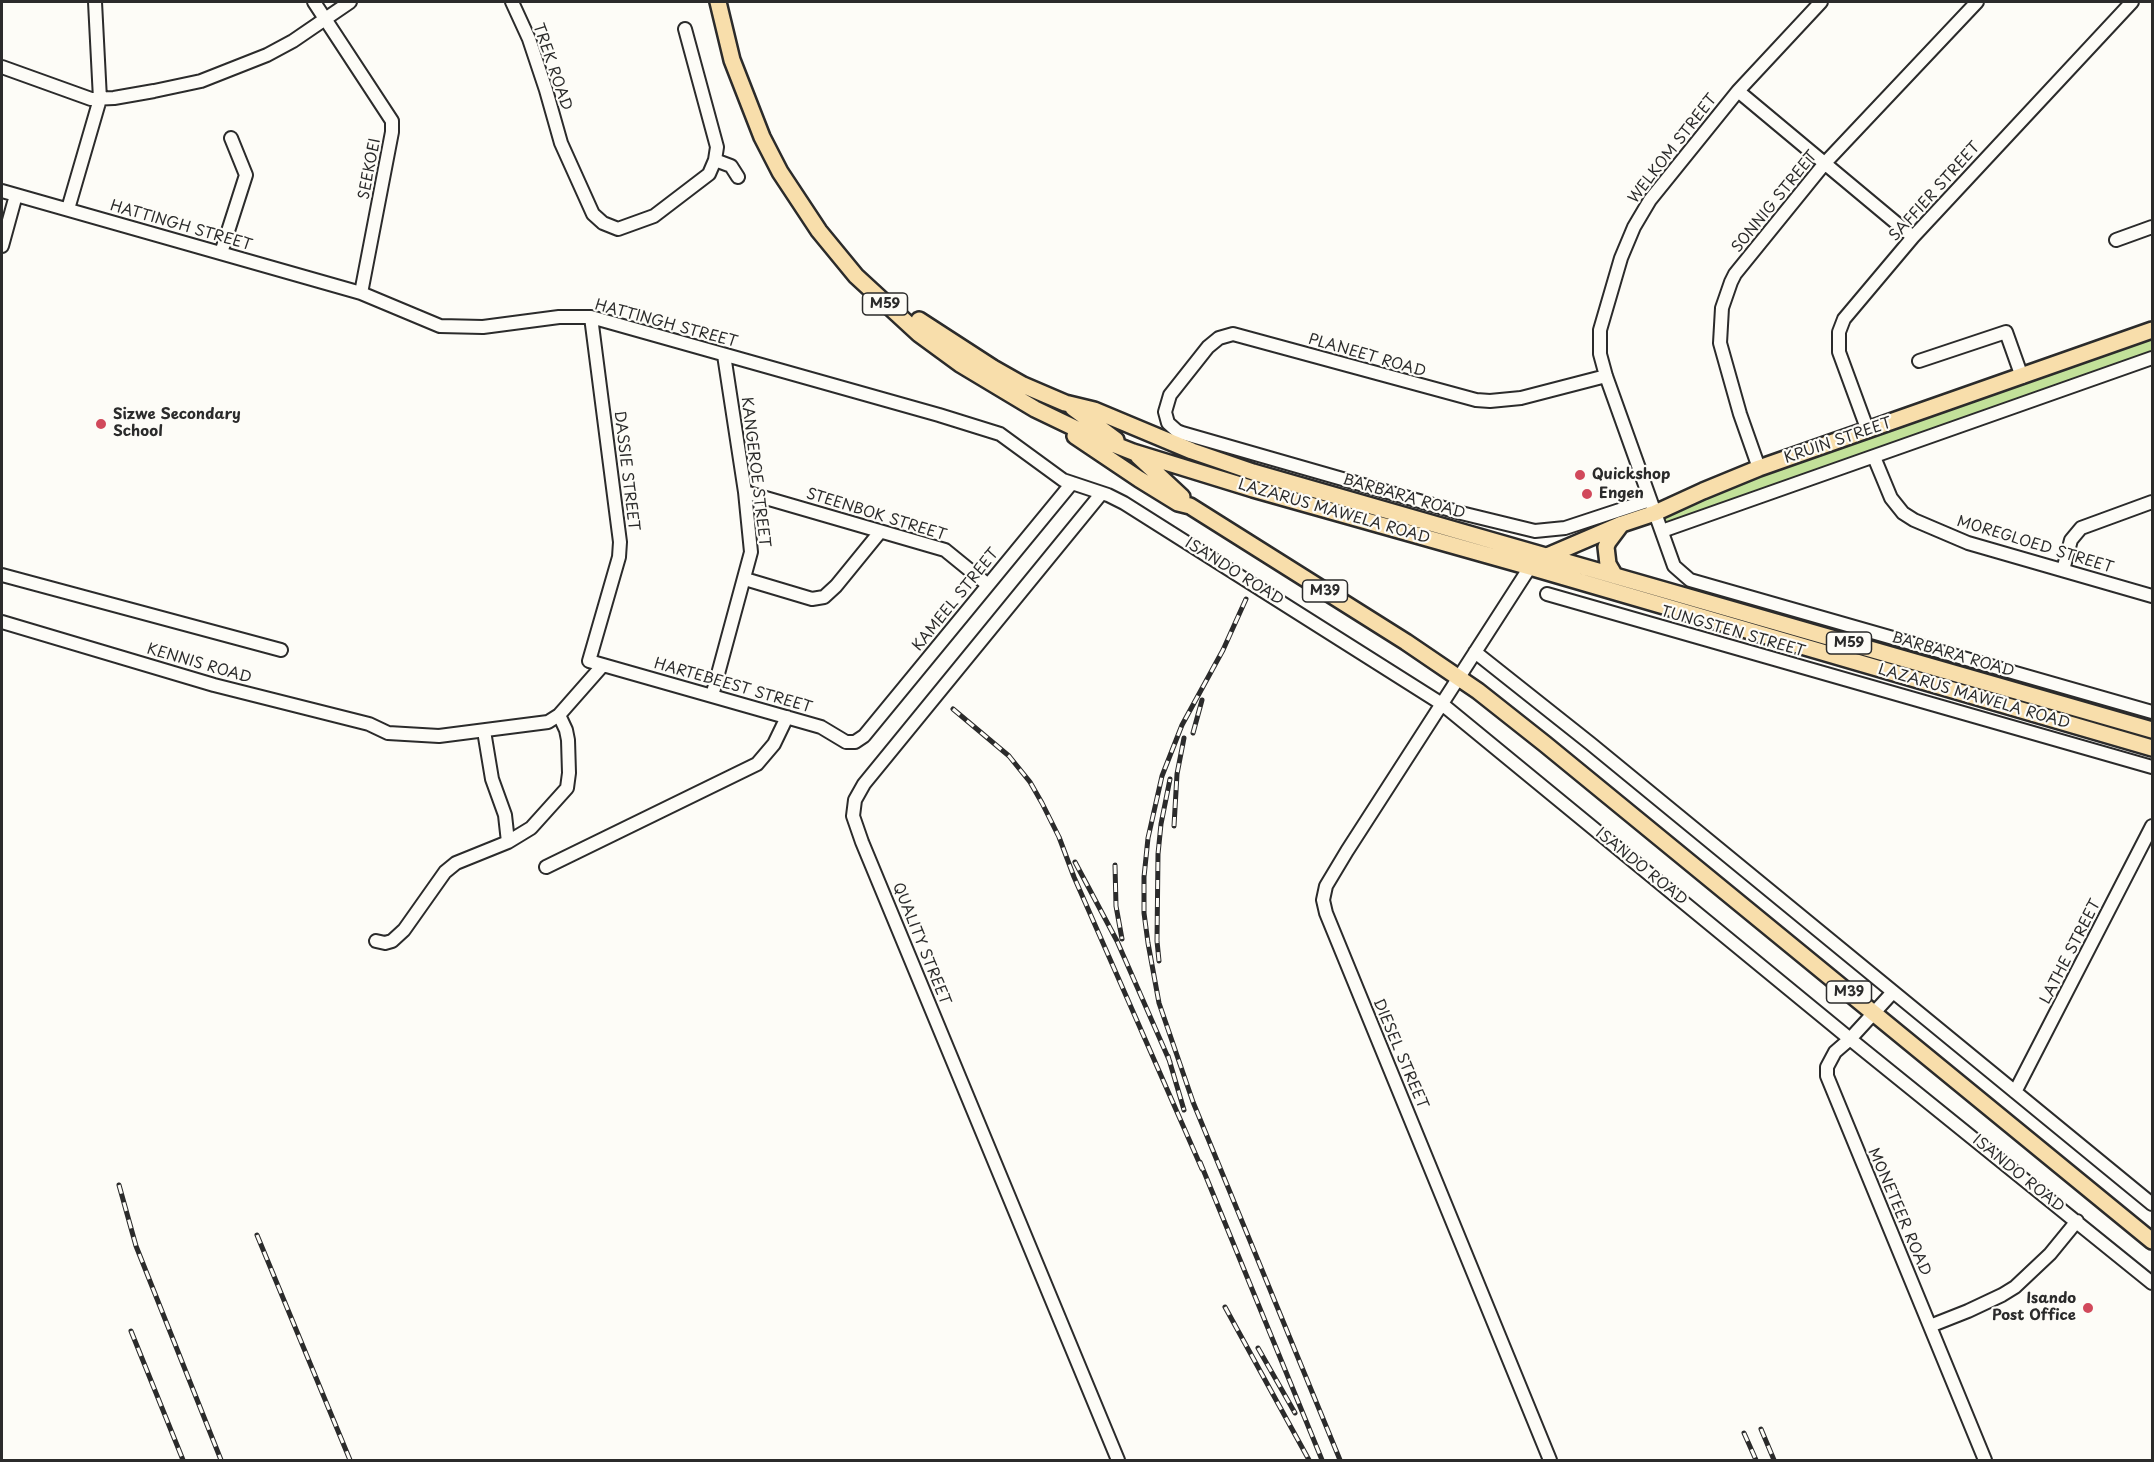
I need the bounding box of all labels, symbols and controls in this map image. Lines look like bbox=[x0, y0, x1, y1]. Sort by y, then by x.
street label: TREK ROAD bbox=[529, 21, 575, 113]
street label: WELKOM STREET bbox=[1625, 91, 1721, 207]
street label: SEEKOEI bbox=[355, 137, 385, 201]
street label: SAFFIER STREET bbox=[1886, 139, 1984, 245]
street label: SONNIG STREET bbox=[1729, 148, 1821, 256]
street label: HATTINGH STREET bbox=[108, 197, 254, 255]
road number: M59 bbox=[862, 293, 908, 315]
street label: HATTINGH STREET bbox=[593, 296, 739, 352]
street label: PLANEET ROAD bbox=[1306, 331, 1428, 381]
street label: KANGEROE STREET bbox=[737, 396, 773, 548]
place label: Sizwe Secondary School bbox=[113, 406, 241, 441]
street label: DASSIE STREET bbox=[610, 410, 642, 532]
street label: KRUIN STREET bbox=[1782, 414, 1894, 468]
marker: Sizwe Secondary School bbox=[94, 417, 108, 431]
place label: Quickshop bbox=[1592, 466, 1670, 484]
marker: Quickshop bbox=[1573, 468, 1587, 482]
street label: BARBARA ROAD bbox=[1341, 471, 1467, 523]
street label: LAZARUS MAWELA ROAD bbox=[1236, 476, 1432, 548]
street label: STEENBOK STREET bbox=[804, 485, 948, 545]
place label: Engen bbox=[1599, 485, 1644, 503]
marker: Engen bbox=[1580, 487, 1594, 501]
street label: MOREGLOED STREET bbox=[1955, 513, 2115, 577]
street label: ISANDO ROAD bbox=[1181, 535, 1287, 609]
street label: KAMEEL STREET bbox=[909, 545, 1003, 655]
road number: M39 bbox=[1302, 580, 1348, 602]
street label: TUNGSTEN STREET bbox=[1659, 603, 1807, 661]
street label: BARBARA ROAD bbox=[1890, 629, 2016, 681]
road number: M59 bbox=[1826, 632, 1872, 654]
street label: KENNIS ROAD bbox=[145, 640, 253, 688]
street label: HARTEBEEST STREET bbox=[652, 655, 814, 717]
street label: LAZARUS MAWELA ROAD bbox=[1876, 661, 2072, 733]
street label: ISANDO ROAD bbox=[1592, 825, 1690, 909]
street label: QUALITY STREET bbox=[888, 880, 954, 1008]
street label: LATHE STREET bbox=[2037, 897, 2105, 1007]
road number: M39 bbox=[1826, 981, 1872, 1003]
street label: DIESEL STREET bbox=[1369, 996, 1431, 1112]
street label: ISANDO ROAD bbox=[1969, 1132, 2067, 1216]
street label: MONETEER ROAD bbox=[1864, 1145, 1934, 1279]
place label: Isando Post Office bbox=[1992, 1290, 2076, 1325]
marker: Isando Post Office bbox=[2081, 1301, 2095, 1315]

